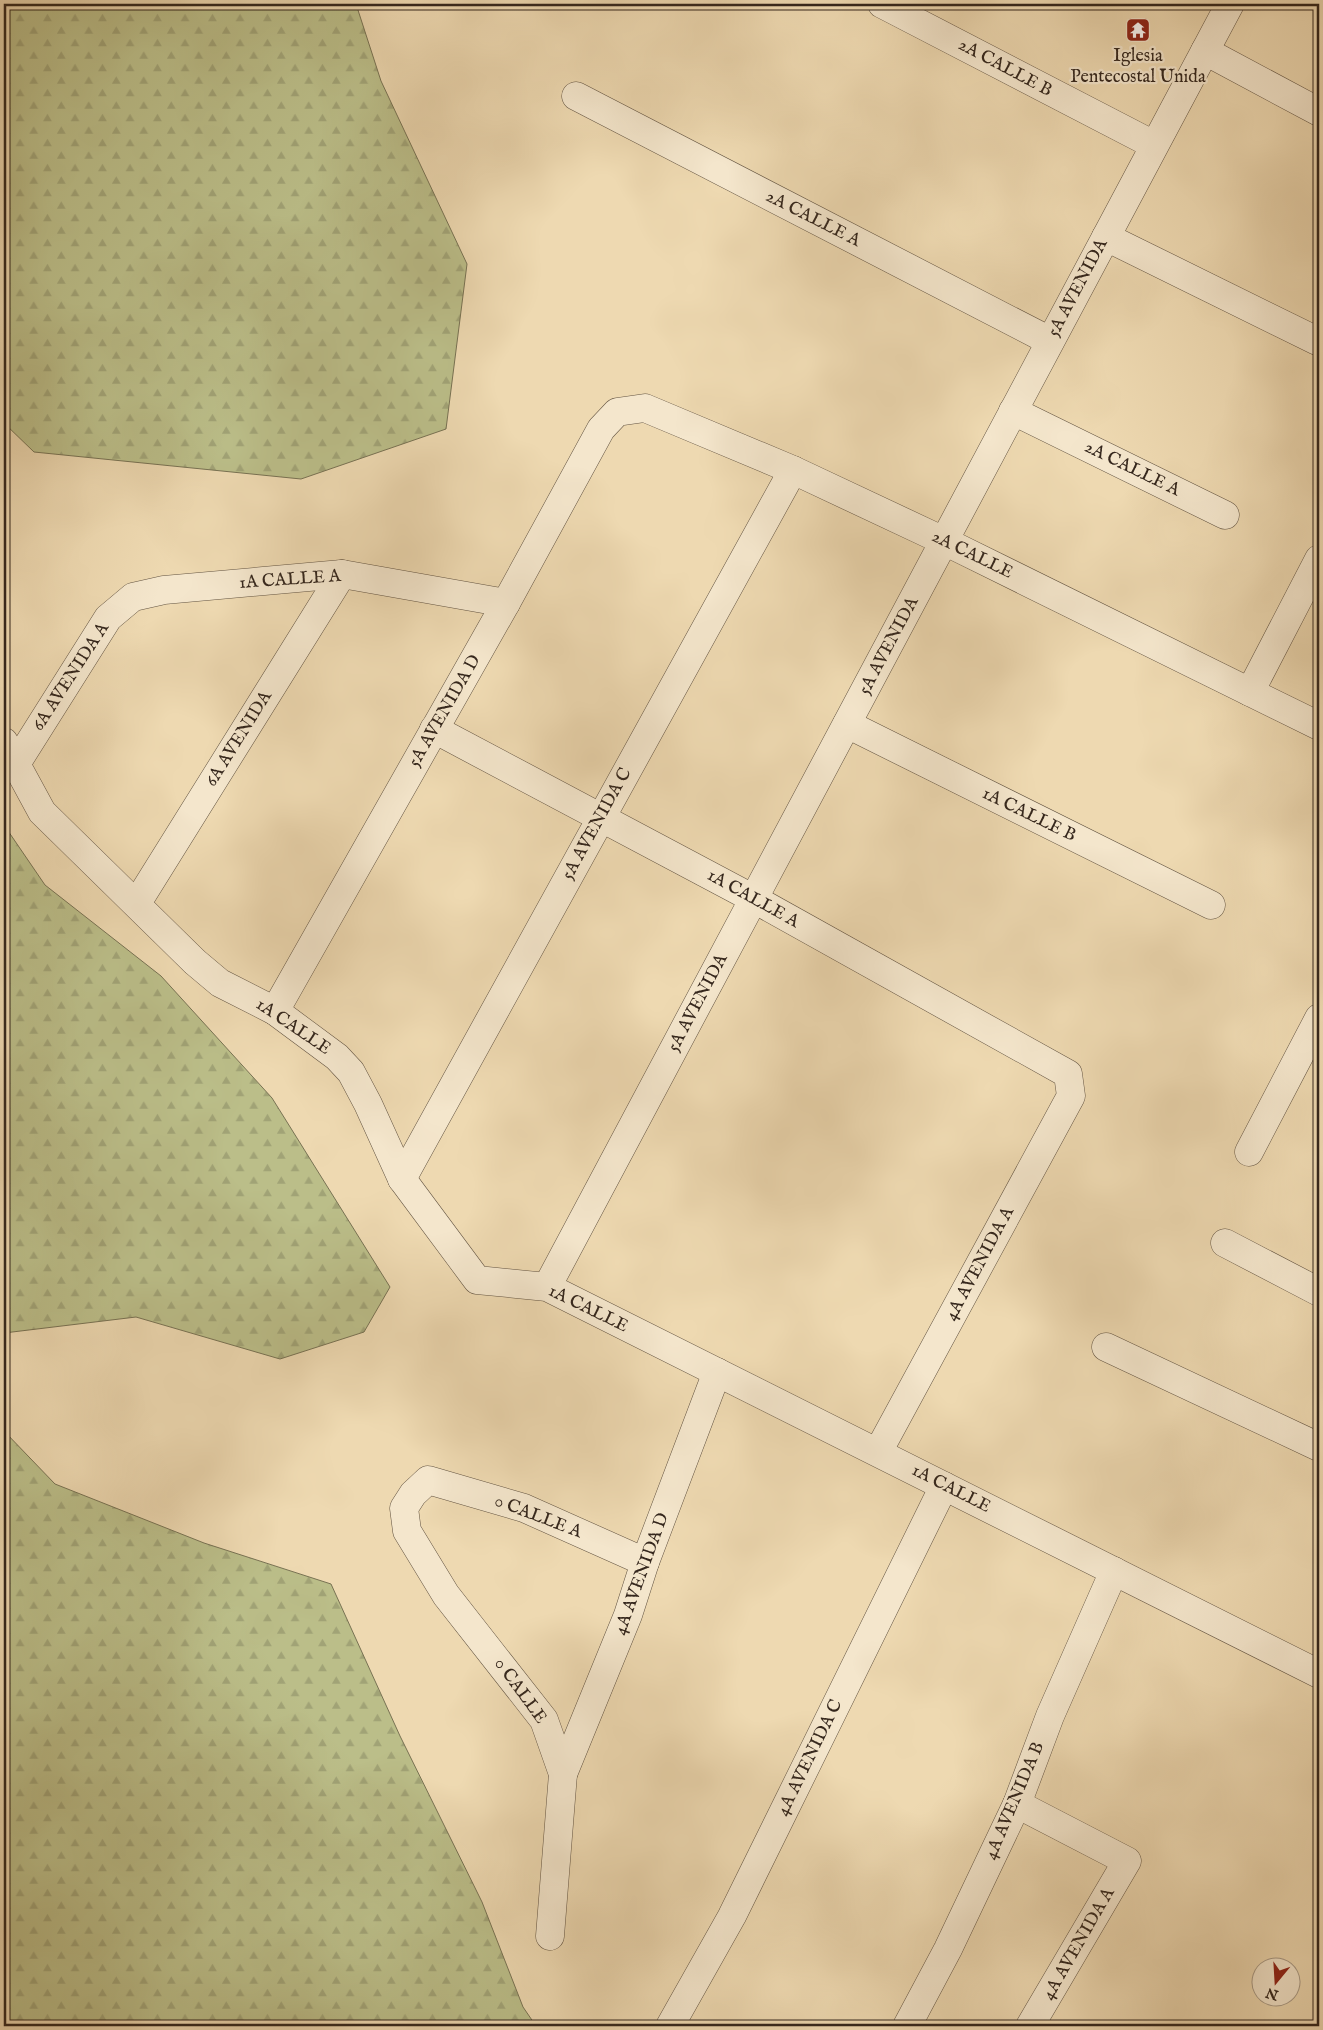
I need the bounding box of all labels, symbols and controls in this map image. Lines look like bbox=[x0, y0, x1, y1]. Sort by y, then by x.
temple icon: Iglesia Pentecostal Unida bbox=[1125, 17, 1151, 43]
street label: 2A CALLE B bbox=[954, 34, 1056, 102]
place label: Iglesia Pentecostal Unida bbox=[1070, 45, 1206, 89]
street label: 2A CALLE A bbox=[762, 185, 865, 253]
street label: 5A AVENIDA bbox=[1043, 234, 1114, 341]
street label: 2A CALLE A bbox=[1080, 436, 1184, 502]
street label: 2A CALLE bbox=[928, 525, 1016, 585]
street label: 1A CALLE A bbox=[238, 565, 342, 595]
street label: 5A AVENIDA bbox=[854, 592, 925, 699]
street label: 6A AVENIDA A bbox=[27, 618, 115, 736]
street label: 5A AVENIDA D bbox=[403, 651, 487, 771]
street label: 6A AVENIDA bbox=[200, 686, 278, 791]
street label: 5A AVENIDA C bbox=[557, 764, 637, 884]
street label: 1A CALLE B bbox=[978, 782, 1080, 848]
street label: 1A CALLE A bbox=[703, 864, 804, 934]
street label: 5A AVENIDA bbox=[663, 949, 734, 1056]
street label: 1A CALLE bbox=[251, 993, 335, 1061]
street label: 4A AVENIDA A bbox=[940, 1202, 1020, 1325]
street label: 1A CALLE bbox=[544, 1280, 632, 1338]
street label: 1A CALLE bbox=[908, 1459, 994, 1519]
street label: 0 CALLE A bbox=[491, 1490, 586, 1544]
street label: 4A AVENIDA D bbox=[609, 1510, 675, 1638]
street label: 0 CALLE bbox=[488, 1654, 552, 1728]
street label: 4A AVENIDA C bbox=[772, 1696, 848, 1820]
street label: 4A AVENIDA B bbox=[980, 1738, 1050, 1863]
street label: 4A AVENIDA A bbox=[1037, 1883, 1121, 2004]
north arrow bbox=[1250, 1958, 1300, 2008]
text: N bbox=[1264, 1983, 1282, 2004]

